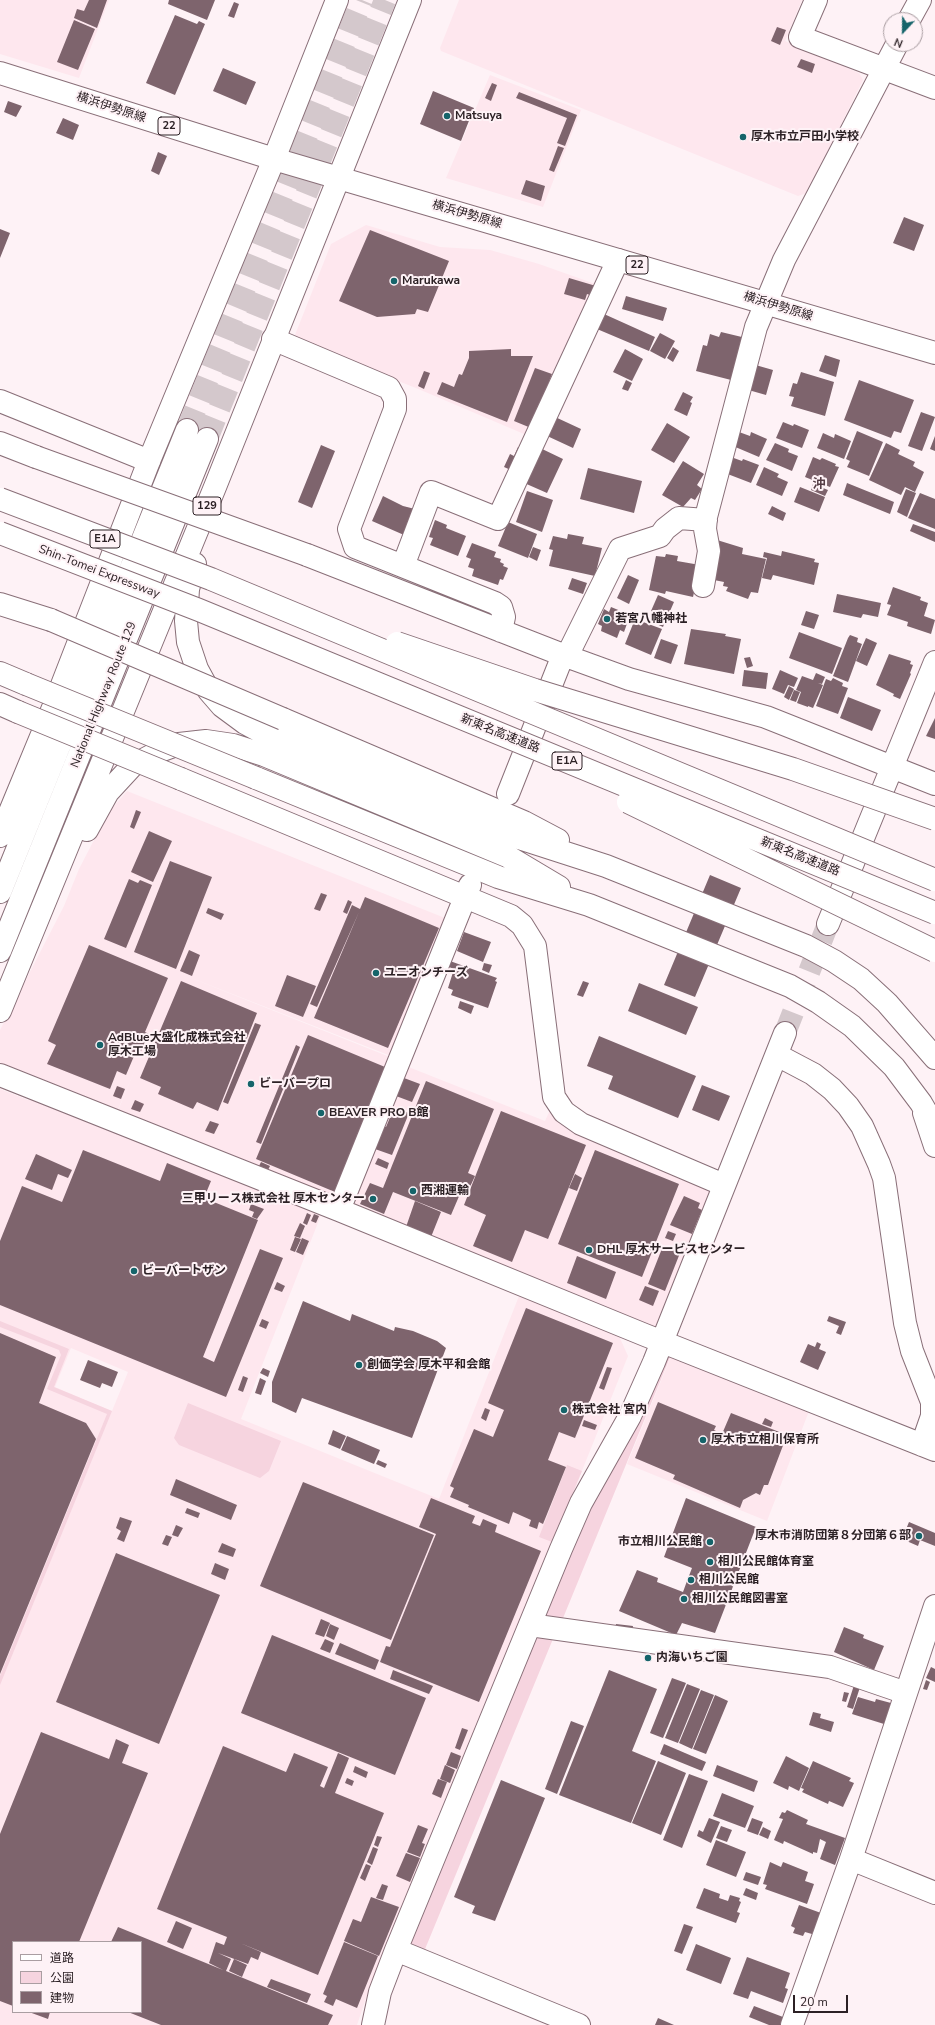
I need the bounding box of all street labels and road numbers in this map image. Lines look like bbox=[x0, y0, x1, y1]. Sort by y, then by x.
street label: 横浜伊勢原線 bbox=[75, 90, 147, 126]
road number: 22 bbox=[158, 117, 180, 135]
street label: 横浜伊勢原線 bbox=[430, 198, 504, 232]
road number: 22 bbox=[626, 256, 648, 274]
street label: 横浜伊勢原線 bbox=[741, 290, 815, 324]
road number: 129 bbox=[193, 497, 221, 515]
road number: E1A bbox=[90, 530, 120, 548]
street label: Shin-Tomei Expressway bbox=[36, 542, 162, 602]
street label: National Highway Route 129 bbox=[68, 620, 140, 770]
street label: 新東名高速道路 bbox=[458, 712, 542, 756]
road number: E1A bbox=[552, 752, 582, 770]
street label: 新東名高速道路 bbox=[758, 835, 842, 879]

